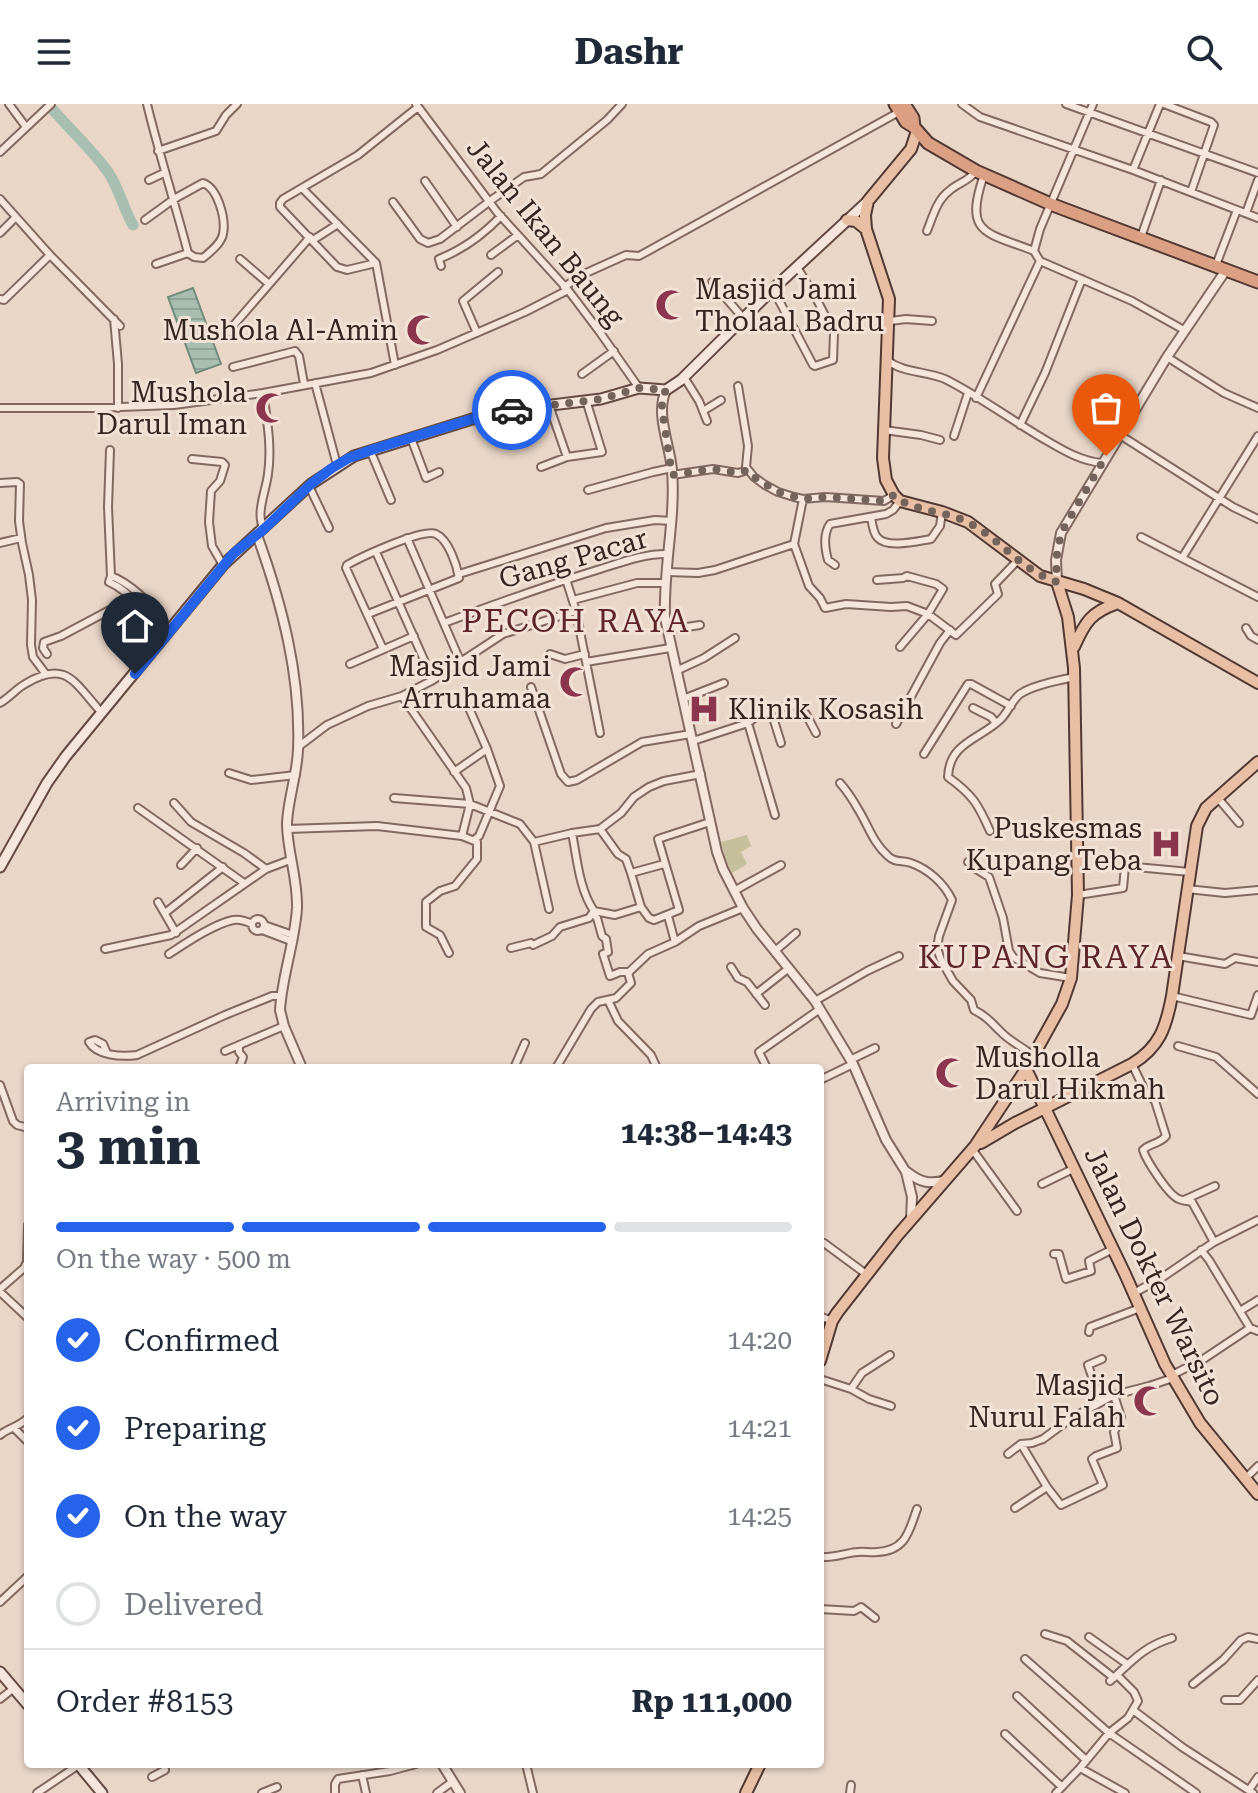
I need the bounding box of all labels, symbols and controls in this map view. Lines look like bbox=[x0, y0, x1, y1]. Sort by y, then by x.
icon: menu bbox=[32, 30, 76, 74]
icon: search bbox=[1182, 30, 1226, 74]
text: Dashr bbox=[574, 31, 684, 73]
street label: Jalan Ikan Baung bbox=[460, 132, 631, 333]
place label: Masjid Jami Tholaal Badru bbox=[695, 273, 884, 338]
mosque icon: Masjid Jami Tholaal Badru bbox=[654, 288, 688, 322]
mosque icon: Mushola Al-Amin bbox=[405, 313, 439, 347]
place label: Mushola Al-Amin bbox=[163, 314, 398, 347]
courier bbox=[472, 370, 552, 450]
pin bbox=[1072, 374, 1140, 456]
place label: Mushola Darul Iman bbox=[96, 376, 247, 441]
icon: bag bbox=[1084, 386, 1128, 430]
icon: car bbox=[490, 388, 534, 432]
mosque icon: Mushola Darul Iman bbox=[254, 391, 288, 425]
street label: Gang Pacar bbox=[495, 522, 651, 595]
pin bbox=[101, 592, 169, 674]
district label: PECOH RAYA bbox=[461, 602, 691, 640]
icon: home bbox=[113, 604, 157, 648]
place label: Masjid Jami Arruhamaa bbox=[389, 650, 551, 715]
mosque icon: Masjid Jami Arruhamaa bbox=[558, 665, 592, 699]
hospital icon: Klinik Kosasih bbox=[687, 692, 721, 726]
place label: Klinik Kosasih bbox=[728, 693, 923, 726]
place label: Puskesmas Kupang Teba bbox=[966, 812, 1142, 877]
hospital icon: Puskesmas Kupang Teba bbox=[1149, 827, 1183, 861]
district label: KUPANG RAYA bbox=[918, 938, 1174, 976]
place label: Musholla Darul Hikmah bbox=[975, 1041, 1165, 1106]
mosque icon: Musholla Darul Hikmah bbox=[934, 1056, 968, 1090]
text: Arriving in bbox=[56, 1087, 190, 1117]
text: 14:38–14:43 bbox=[620, 1115, 792, 1150]
text: 3 min bbox=[56, 1116, 201, 1177]
street label: Jalan Dokter Warsito bbox=[1078, 1142, 1232, 1411]
text: On the way · 500 m bbox=[56, 1244, 291, 1274]
icon: check bbox=[56, 1318, 100, 1362]
text: Confirmed bbox=[124, 1323, 279, 1358]
text: 14:20 bbox=[727, 1325, 792, 1355]
place label: Masjid Nurul Falah bbox=[968, 1369, 1125, 1434]
mosque icon: Masjid Nurul Falah bbox=[1132, 1384, 1166, 1418]
icon: check bbox=[56, 1406, 100, 1450]
text: Preparing bbox=[124, 1411, 266, 1446]
text: 14:21 bbox=[727, 1413, 792, 1443]
icon: check bbox=[56, 1494, 100, 1538]
text: On the way bbox=[124, 1499, 287, 1534]
text: 14:25 bbox=[727, 1501, 792, 1531]
text: Delivered bbox=[124, 1587, 263, 1622]
text: Order #8153 bbox=[56, 1684, 234, 1719]
text: Rp 111,000 bbox=[631, 1684, 792, 1719]

